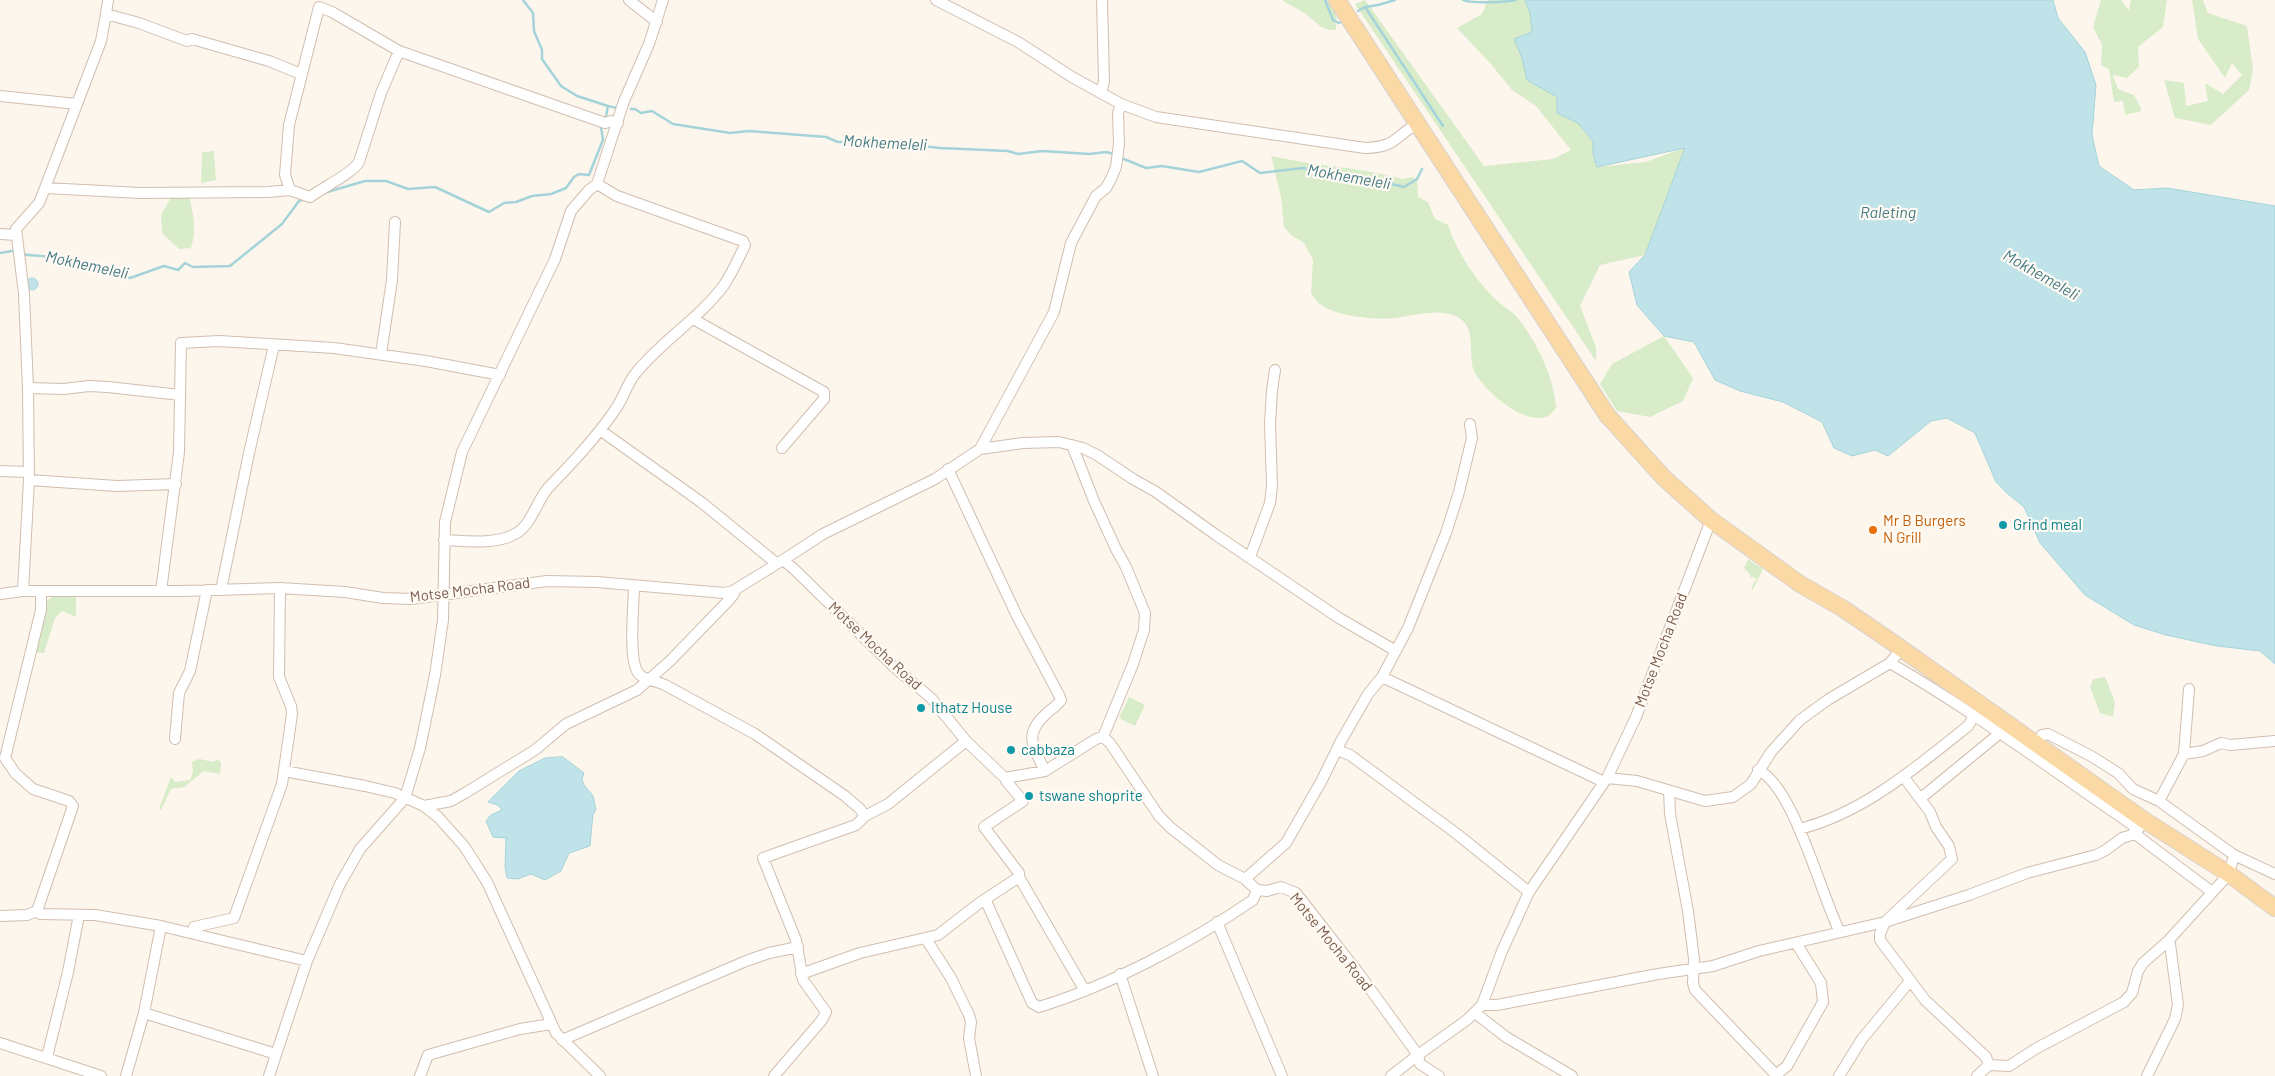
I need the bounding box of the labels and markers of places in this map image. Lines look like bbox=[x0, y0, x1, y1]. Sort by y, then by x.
place label: Mr B Burgers N Grill bbox=[1883, 512, 1966, 547]
place label: Grind meal bbox=[2013, 516, 2082, 534]
marker: Grind meal bbox=[1997, 519, 2009, 531]
marker: Mr B Burgers N Grill bbox=[1867, 524, 1879, 536]
place label: Ithatz House bbox=[931, 699, 1012, 717]
marker: Ithatz House bbox=[915, 702, 927, 714]
place label: cabbaza bbox=[1021, 741, 1075, 759]
marker: cabbaza bbox=[1005, 744, 1017, 756]
place label: tswane shoprite bbox=[1039, 787, 1143, 805]
marker: tswane shoprite bbox=[1023, 790, 1035, 802]

